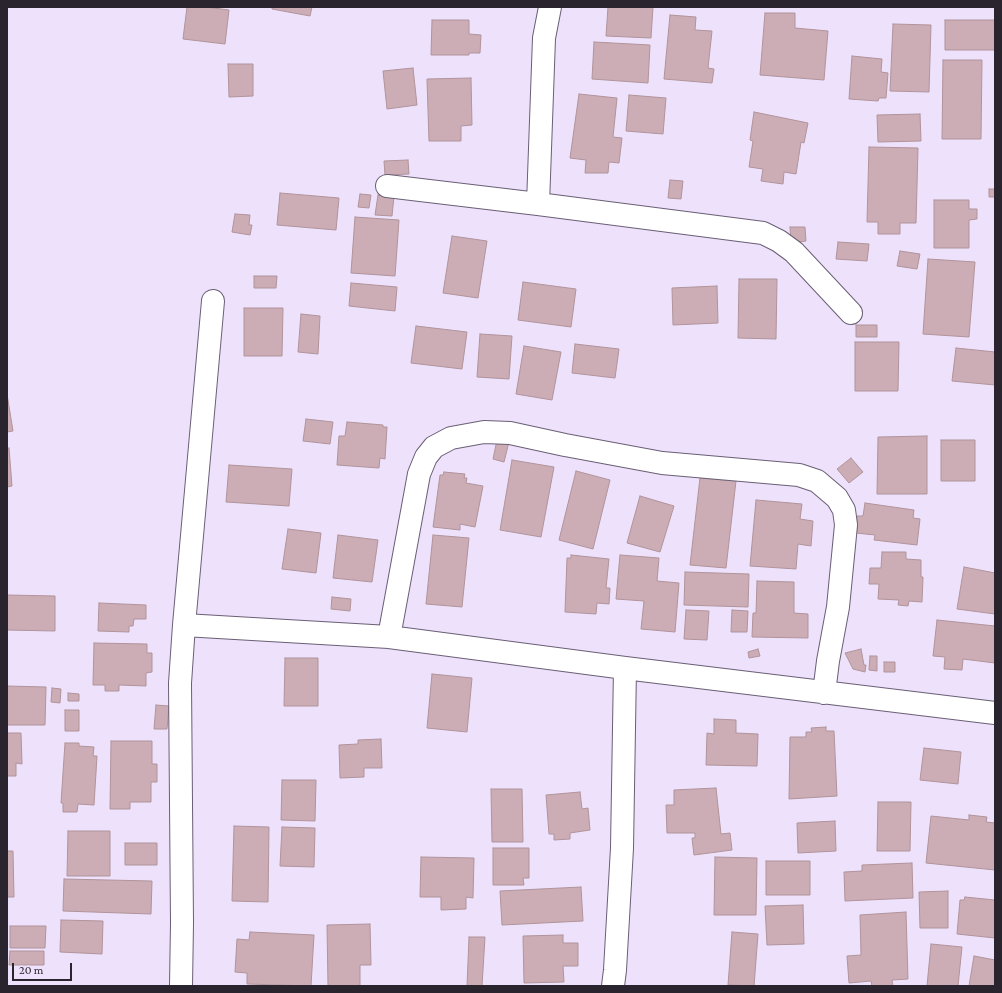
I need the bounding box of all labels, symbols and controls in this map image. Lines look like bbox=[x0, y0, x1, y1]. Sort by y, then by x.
scale bar bbox=[14, 955, 74, 981]
text: 20 m bbox=[19, 963, 43, 977]

